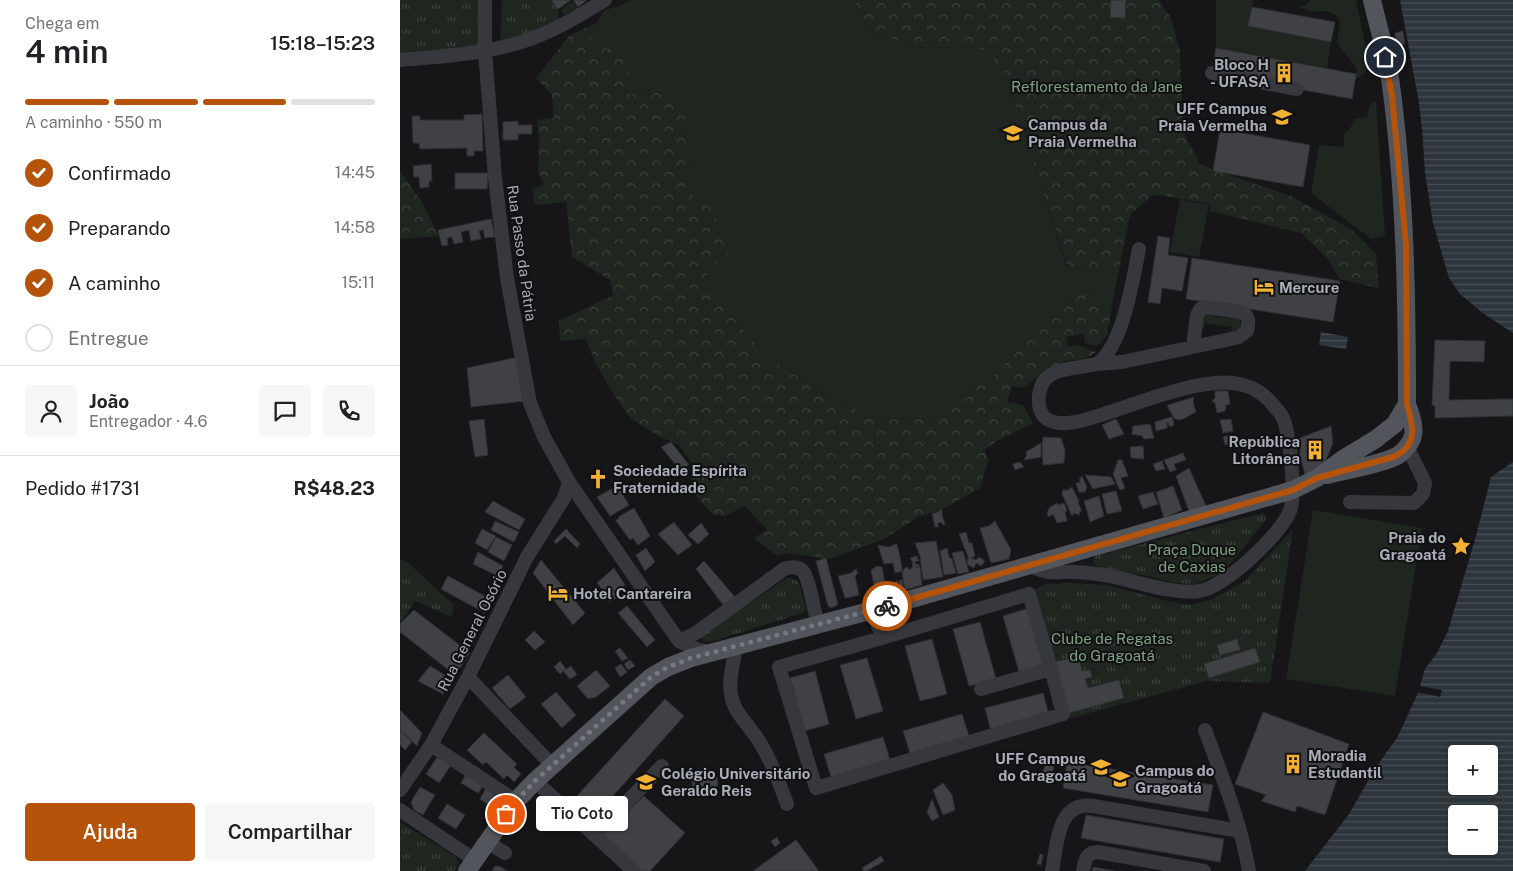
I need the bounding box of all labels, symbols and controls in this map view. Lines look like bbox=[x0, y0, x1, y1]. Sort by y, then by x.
text: Chega em bbox=[25, 14, 99, 33]
text: 15:18–15:23 bbox=[270, 32, 375, 54]
text: 4 min bbox=[25, 33, 108, 70]
pin bbox=[1364, 36, 1406, 78]
icon: home bbox=[1371, 43, 1399, 71]
place label: Bloco H - UFASA bbox=[1210, 56, 1269, 90]
building icon: Bloco H - UFASA bbox=[1273, 62, 1295, 84]
park label: Reflorestamento da Jane bbox=[1011, 78, 1183, 95]
place label: UFF Campus Praia Vermelha bbox=[1158, 100, 1267, 134]
school or university icon: UFF Campus Praia Vermelha bbox=[1271, 106, 1293, 128]
text: A caminho · 550 m bbox=[25, 113, 162, 132]
place label: Campus da Praia Vermelha bbox=[1028, 116, 1137, 150]
school or university icon: Campus da Praia Vermelha bbox=[1002, 122, 1024, 144]
icon: check bbox=[25, 159, 53, 187]
text: Confirmado bbox=[68, 162, 171, 184]
text: 14:45 bbox=[335, 163, 375, 182]
street label: Rua Passo da Pátria bbox=[504, 184, 540, 322]
icon: check bbox=[25, 214, 53, 242]
text: Preparando bbox=[68, 217, 170, 239]
text: 14:58 bbox=[334, 218, 375, 237]
icon: check bbox=[25, 269, 53, 297]
text: A caminho bbox=[68, 272, 161, 294]
text: 15:11 bbox=[342, 273, 375, 292]
hotel icon: Mercure bbox=[1253, 276, 1275, 298]
place label: Mercure bbox=[1279, 279, 1339, 296]
text: Entregue bbox=[68, 327, 149, 349]
button: person bbox=[25, 385, 77, 437]
button: chat bbox=[259, 385, 311, 437]
button: phone bbox=[323, 385, 375, 437]
text: João bbox=[89, 390, 129, 412]
text: Entregador · 4.6 bbox=[89, 412, 207, 431]
place label: República Litorânea bbox=[1229, 433, 1300, 467]
building icon: República Litorânea bbox=[1304, 439, 1326, 461]
place label: Sociedade Espírita Fraternidade bbox=[613, 462, 747, 496]
church icon: Sociedade Espírita Fraternidade bbox=[587, 468, 609, 490]
text: Pedido #1731 bbox=[25, 477, 140, 499]
text: R$48.23 bbox=[293, 477, 375, 499]
place label: Praia do Gragoatá bbox=[1379, 529, 1446, 563]
place icon: Praia do Gragoatá bbox=[1450, 535, 1472, 557]
park label: Praça Duque de Caxias bbox=[1148, 541, 1236, 575]
street label: Rua General Osório bbox=[434, 566, 510, 694]
courier bbox=[862, 581, 912, 631]
hotel icon: Hotel Cantareira bbox=[547, 582, 569, 604]
place label: Hotel Cantareira bbox=[573, 585, 691, 602]
icon: bike bbox=[873, 592, 901, 620]
park label: Clube de Regatas do Gragoatá bbox=[1051, 630, 1173, 664]
map controls bbox=[1448, 745, 1498, 855]
button: + bbox=[1448, 745, 1498, 795]
place label: Moradia Estudantil bbox=[1308, 747, 1382, 781]
place label: UFF Campus do Gragoatá bbox=[995, 750, 1086, 784]
building icon: Moradia Estudantil bbox=[1282, 753, 1304, 775]
school or university icon: UFF Campus do Gragoatá bbox=[1090, 756, 1112, 778]
place label: Campus do Gragoatá bbox=[1135, 762, 1215, 796]
place label: Colégio Universitário Geraldo Reis bbox=[661, 765, 811, 799]
school or university icon: Campus do Gragoatá bbox=[1109, 768, 1131, 790]
school or university icon: Colégio Universitário Geraldo Reis bbox=[635, 771, 657, 793]
pin bbox=[485, 793, 527, 835]
callout: Tio Coto bbox=[536, 796, 628, 832]
icon: bag bbox=[492, 800, 520, 828]
button: Ajuda bbox=[25, 803, 195, 861]
button: Compartilhar bbox=[205, 803, 375, 861]
text: Tio Coto bbox=[551, 804, 613, 823]
button: − bbox=[1448, 805, 1498, 855]

